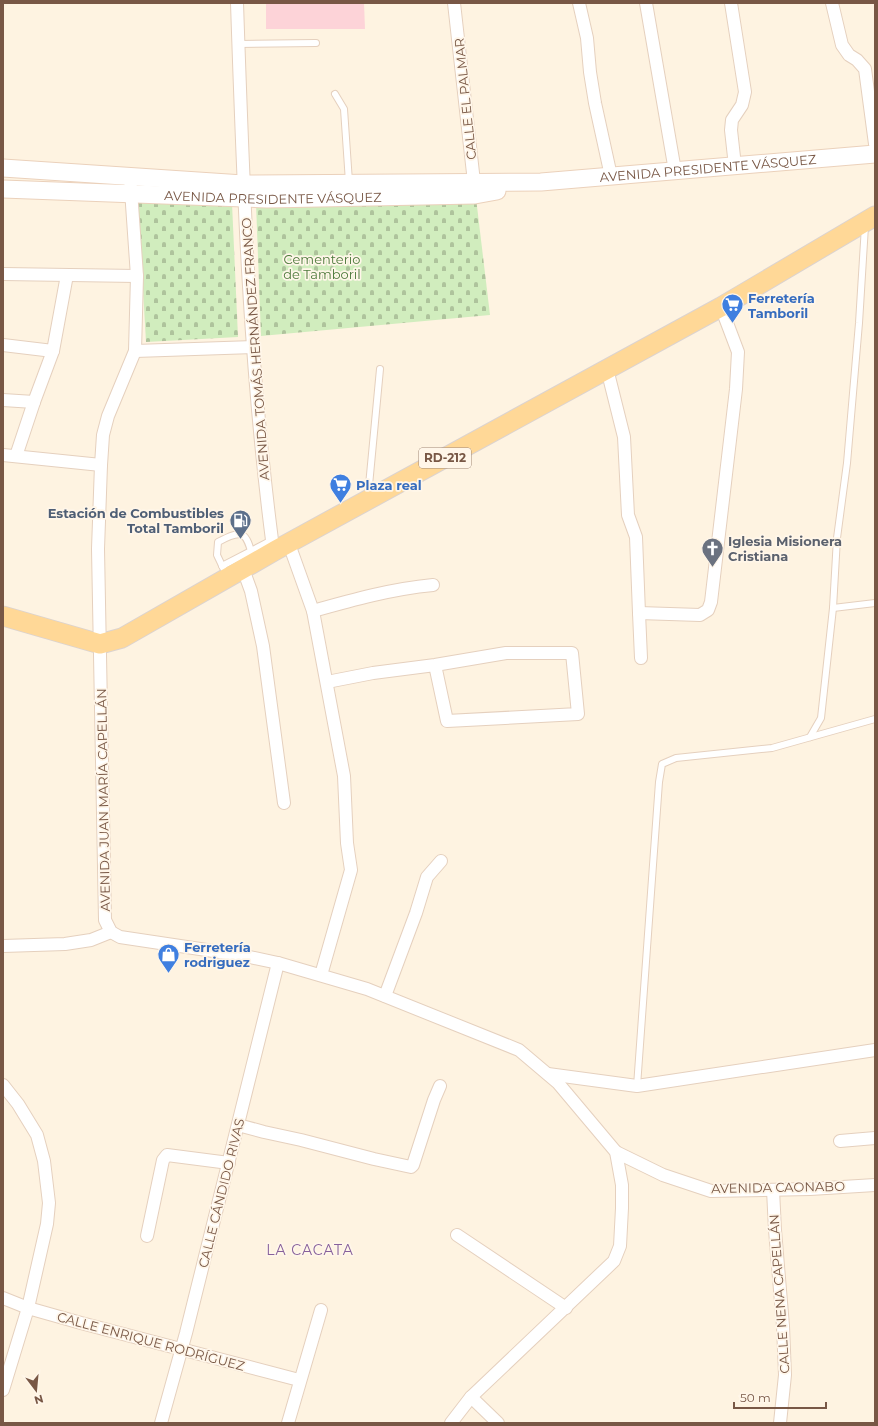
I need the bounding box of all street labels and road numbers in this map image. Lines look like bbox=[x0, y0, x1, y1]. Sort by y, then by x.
street label: CALLE EL PALMAR bbox=[451, 37, 479, 161]
street label: AVENIDA PRESIDENTE VÁSQUEZ bbox=[599, 151, 817, 185]
street label: AVENIDA PRESIDENTE VÁSQUEZ bbox=[164, 187, 382, 207]
street label: AVENIDA TOMÁS HERNÁNDEZ FRANCO bbox=[238, 217, 272, 481]
road number: RD-212 bbox=[419, 448, 471, 468]
street label: AVENIDA JUAN MARÍA CAPELLÁN bbox=[93, 688, 113, 912]
street label: CALLE CÁNDIDO RIVAS bbox=[195, 1117, 247, 1269]
street label: AVENIDA CAONABO bbox=[711, 1178, 845, 1196]
street label: CALLE NENA CAPELLÁN bbox=[765, 1214, 793, 1374]
street label: CALLE ENRIQUE RODRÍGUEZ bbox=[55, 1308, 247, 1374]

